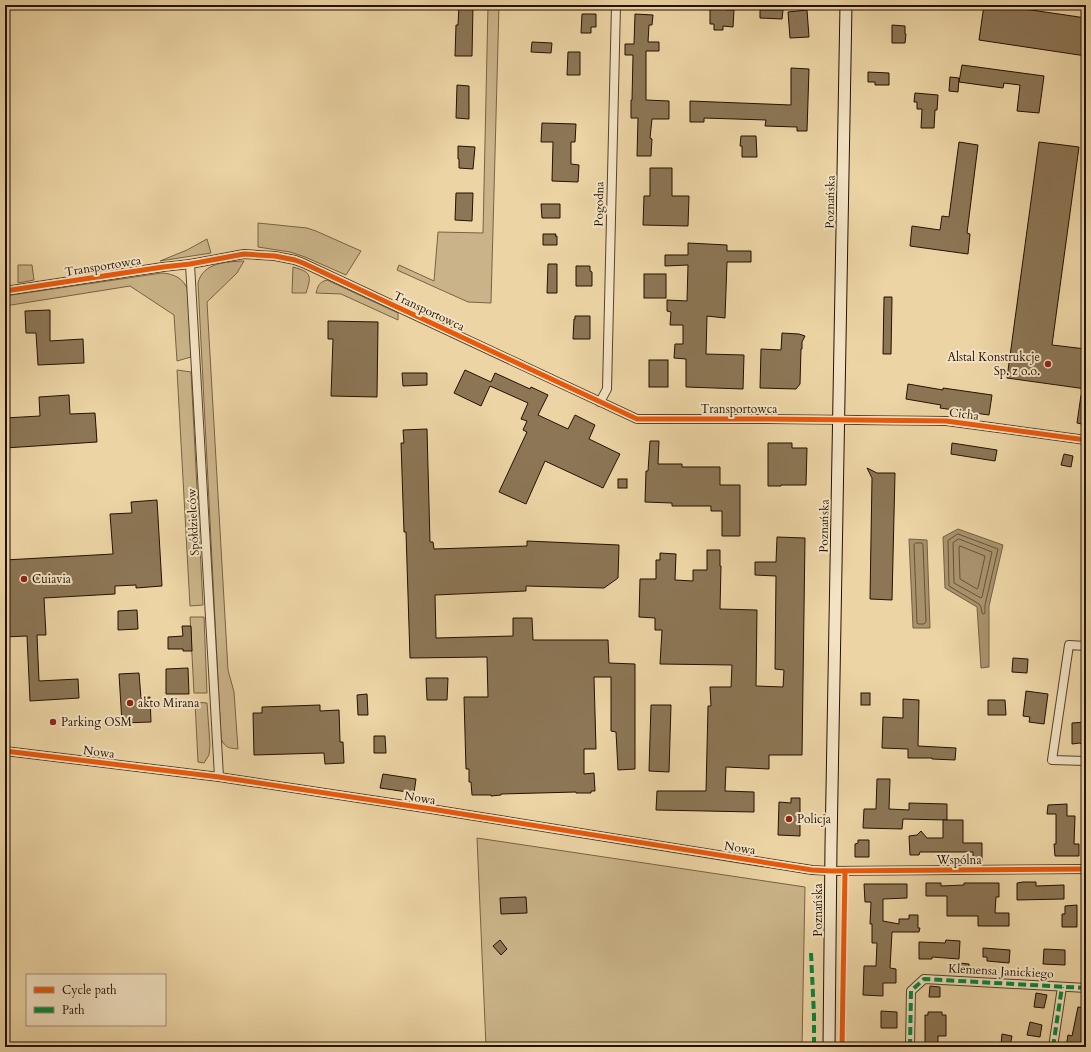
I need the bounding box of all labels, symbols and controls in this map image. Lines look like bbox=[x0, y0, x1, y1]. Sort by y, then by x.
street label: Poznańska bbox=[822, 174, 838, 229]
street label: Pogodna bbox=[591, 180, 607, 227]
street label: Transportowca bbox=[64, 252, 143, 280]
street label: Transportowca bbox=[391, 287, 468, 335]
place label: Alstal Konstrukcje Sp. z o.o. bbox=[947, 349, 1040, 379]
marker: Alstal Konstrukcje Sp. z o.o. bbox=[1043, 359, 1053, 369]
street label: Transportowca bbox=[700, 401, 778, 417]
street label: Cicha bbox=[948, 404, 981, 424]
street label: Spółdzielców bbox=[183, 488, 203, 556]
street label: Poznańska bbox=[816, 498, 832, 553]
place label: Cuiavia bbox=[32, 571, 72, 587]
marker: Cuiavia bbox=[19, 574, 29, 584]
place label: akto Mirana bbox=[138, 695, 200, 711]
marker: akto Mirana bbox=[125, 698, 135, 708]
place label: Parking OSM bbox=[61, 714, 133, 730]
marker: Parking OSM bbox=[48, 717, 58, 727]
street label: Nowa bbox=[82, 742, 116, 762]
street label: Nowa bbox=[403, 788, 438, 808]
place label: Policja bbox=[797, 811, 832, 827]
marker: Policja bbox=[784, 814, 794, 824]
street label: Nowa bbox=[723, 838, 758, 858]
street label: Wspólna bbox=[935, 852, 982, 868]
street label: Poznańska bbox=[810, 882, 826, 937]
street label: Klemensa Janickiego bbox=[948, 960, 1055, 982]
legend bbox=[26, 974, 166, 1026]
text: Cycle path bbox=[62, 982, 117, 998]
text: Path bbox=[62, 1002, 85, 1018]

